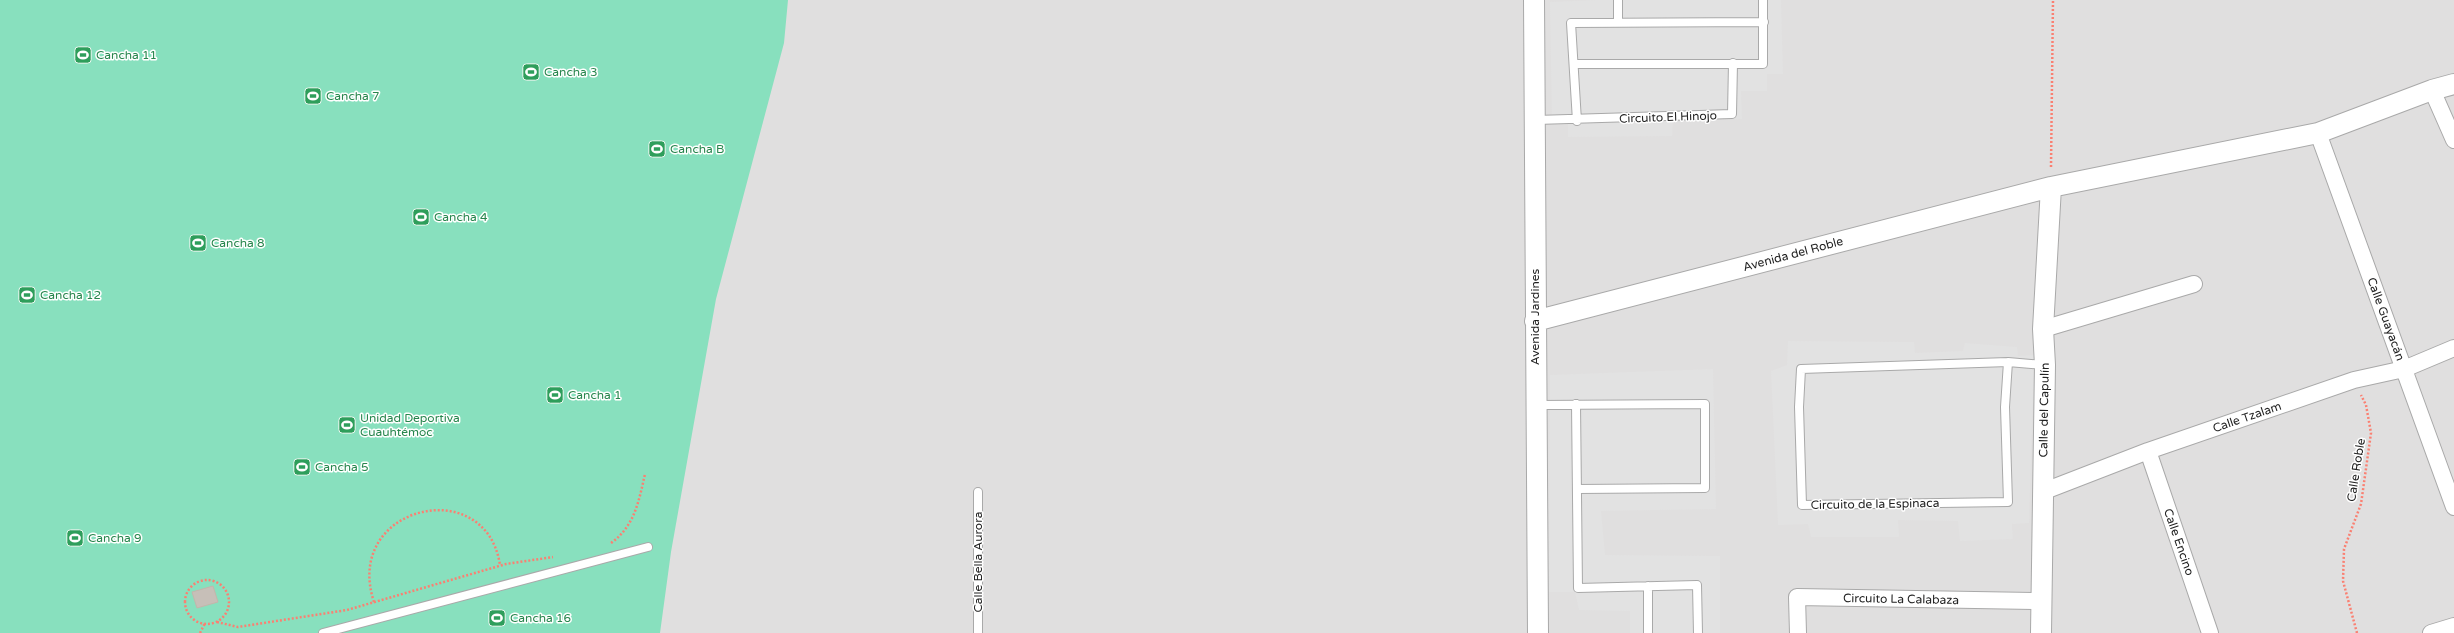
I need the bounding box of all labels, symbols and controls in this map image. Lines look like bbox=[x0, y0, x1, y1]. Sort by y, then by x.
sports icon: Cancha 11 bbox=[73, 45, 93, 65]
place label: Cancha 11 bbox=[96, 48, 157, 62]
sports icon: Cancha 3 bbox=[521, 62, 541, 82]
place label: Cancha 3 bbox=[544, 65, 598, 79]
sports icon: Cancha 7 bbox=[303, 86, 323, 106]
place label: Cancha 7 bbox=[326, 89, 380, 103]
street label: Circuito El Hinojo bbox=[1619, 108, 1717, 126]
sports icon: Cancha B bbox=[647, 139, 667, 159]
place label: Cancha B bbox=[670, 142, 724, 156]
sports icon: Cancha 4 bbox=[411, 207, 431, 227]
place label: Cancha 4 bbox=[434, 210, 488, 224]
sports icon: Cancha 8 bbox=[188, 233, 208, 253]
street label: Avenida del Roble bbox=[1741, 234, 1845, 274]
place label: Cancha 8 bbox=[211, 236, 265, 250]
street label: Avenida Jardines bbox=[1528, 269, 1542, 365]
street label: Calle Guayacán bbox=[2364, 275, 2408, 363]
sports icon: Cancha 12 bbox=[17, 285, 37, 305]
place label: Cancha 12 bbox=[40, 288, 101, 302]
street label: Calle del Capulín bbox=[2036, 363, 2052, 457]
sports icon: Cancha 1 bbox=[545, 385, 565, 405]
place label: Cancha 1 bbox=[568, 388, 622, 402]
street label: Calle Tzalam bbox=[2211, 399, 2283, 435]
place label: Unidad Deportiva Cuauhtémoc bbox=[360, 411, 460, 439]
sports icon: Unidad Deportiva Cuauhtémoc bbox=[337, 415, 357, 435]
street label: Calle Roble bbox=[2344, 437, 2368, 503]
sports icon: Cancha 5 bbox=[292, 457, 312, 477]
place label: Cancha 5 bbox=[315, 460, 369, 474]
street label: Circuito de la Espinaca bbox=[1810, 496, 1940, 512]
street label: Calle Encino bbox=[2161, 507, 2197, 577]
street label: Calle Bella Aurora bbox=[971, 511, 985, 613]
sports icon: Cancha 9 bbox=[65, 528, 85, 548]
place label: Cancha 9 bbox=[88, 531, 142, 545]
street label: Circuito La Calabaza bbox=[1843, 591, 1959, 607]
sports icon: Cancha 16 bbox=[487, 608, 507, 628]
place label: Cancha 16 bbox=[510, 611, 571, 625]

